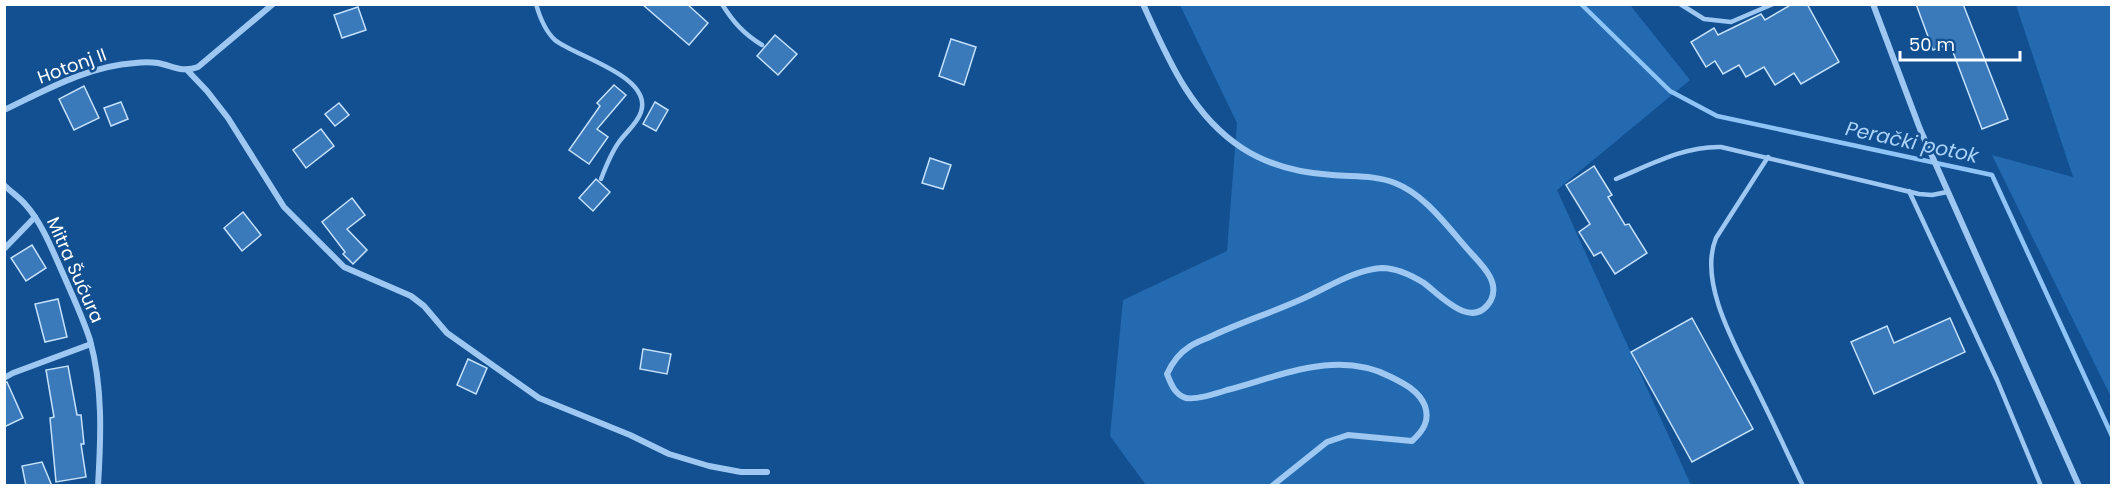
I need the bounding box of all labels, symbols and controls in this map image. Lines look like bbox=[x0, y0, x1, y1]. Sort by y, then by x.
scale bar bbox=[1900, 24, 2020, 62]
text: 50 m bbox=[1909, 32, 1955, 57]
street label: Hotonj II bbox=[34, 42, 110, 90]
water label: Perački potok bbox=[1843, 114, 1983, 170]
street label: Mitra Šućura bbox=[41, 213, 110, 327]

